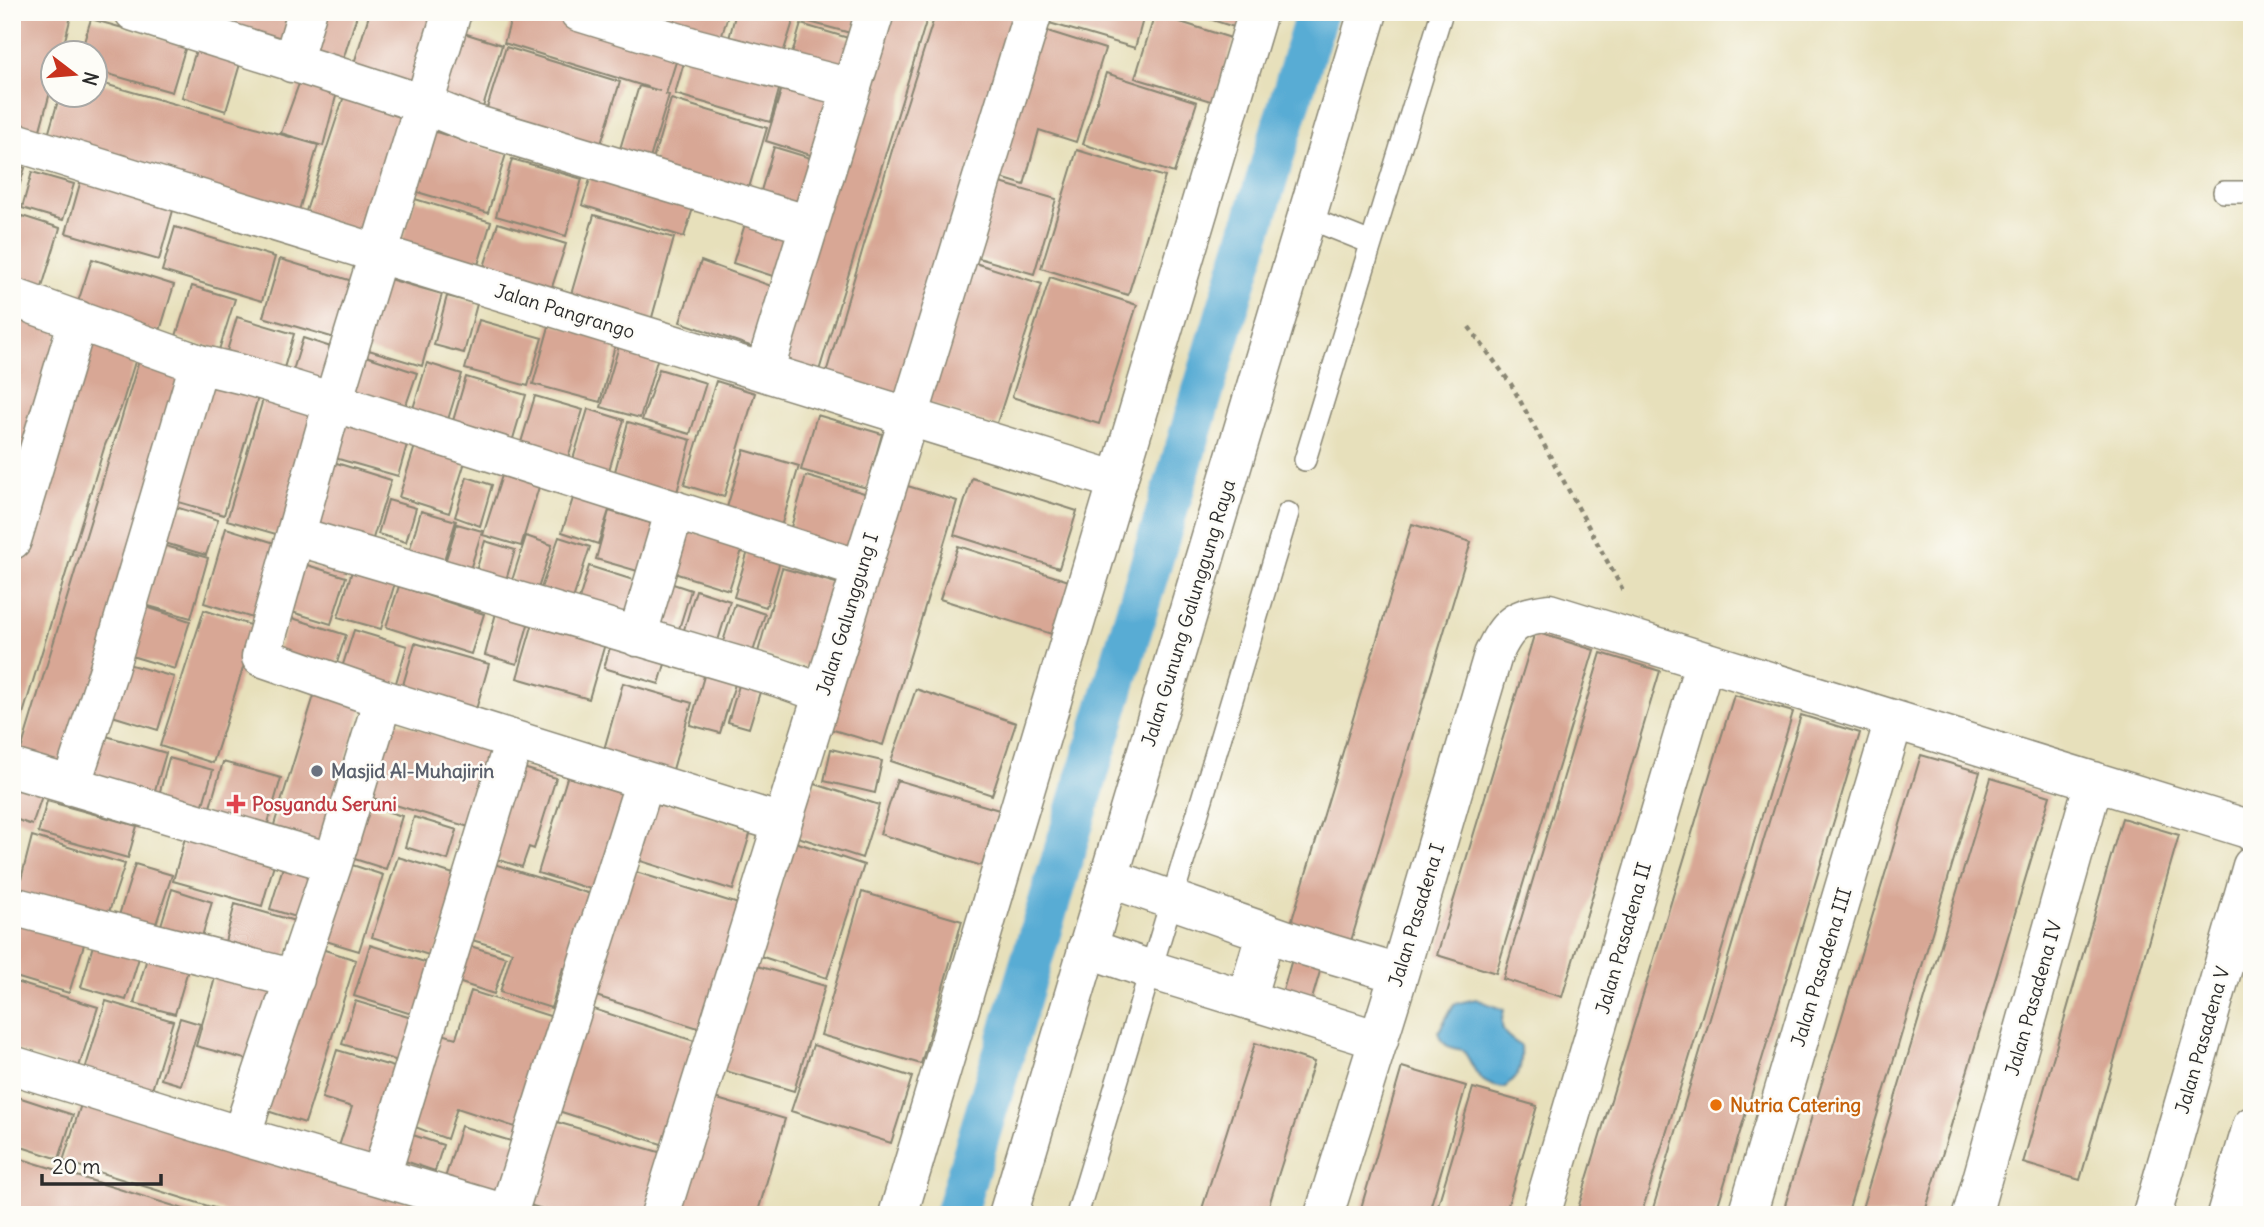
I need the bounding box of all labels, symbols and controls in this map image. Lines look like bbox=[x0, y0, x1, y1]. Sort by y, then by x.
north arrow bbox=[38, 38, 108, 108]
text: N bbox=[77, 69, 104, 88]
street label: Jalan Pangrango bbox=[492, 278, 638, 344]
street label: Jalan Gunung Galunggung Raya bbox=[1136, 477, 1240, 749]
street label: Jalan Galunggung I bbox=[811, 530, 883, 698]
place label: Masjid Al-Muhajirin bbox=[331, 759, 494, 783]
marker: Masjid Al-Muhajirin bbox=[309, 763, 325, 779]
place label: Posyandu Seruni bbox=[252, 792, 397, 816]
marker: Posyandu Seruni bbox=[226, 794, 246, 814]
street label: Jalan Pasadena I bbox=[1383, 841, 1449, 989]
street label: Jalan Pasadena II bbox=[1590, 859, 1656, 1017]
street label: Jalan Pasadena III bbox=[1785, 885, 1857, 1049]
street label: Jalan Pasadena IV bbox=[1999, 918, 2067, 1078]
street label: Jalan Pasadena V bbox=[2170, 964, 2235, 1116]
place label: Nutria Catering bbox=[1730, 1093, 1861, 1117]
marker: Nutria Catering bbox=[1708, 1097, 1724, 1113]
scale bar bbox=[42, 1143, 161, 1187]
text: 20 m bbox=[52, 1153, 101, 1180]

